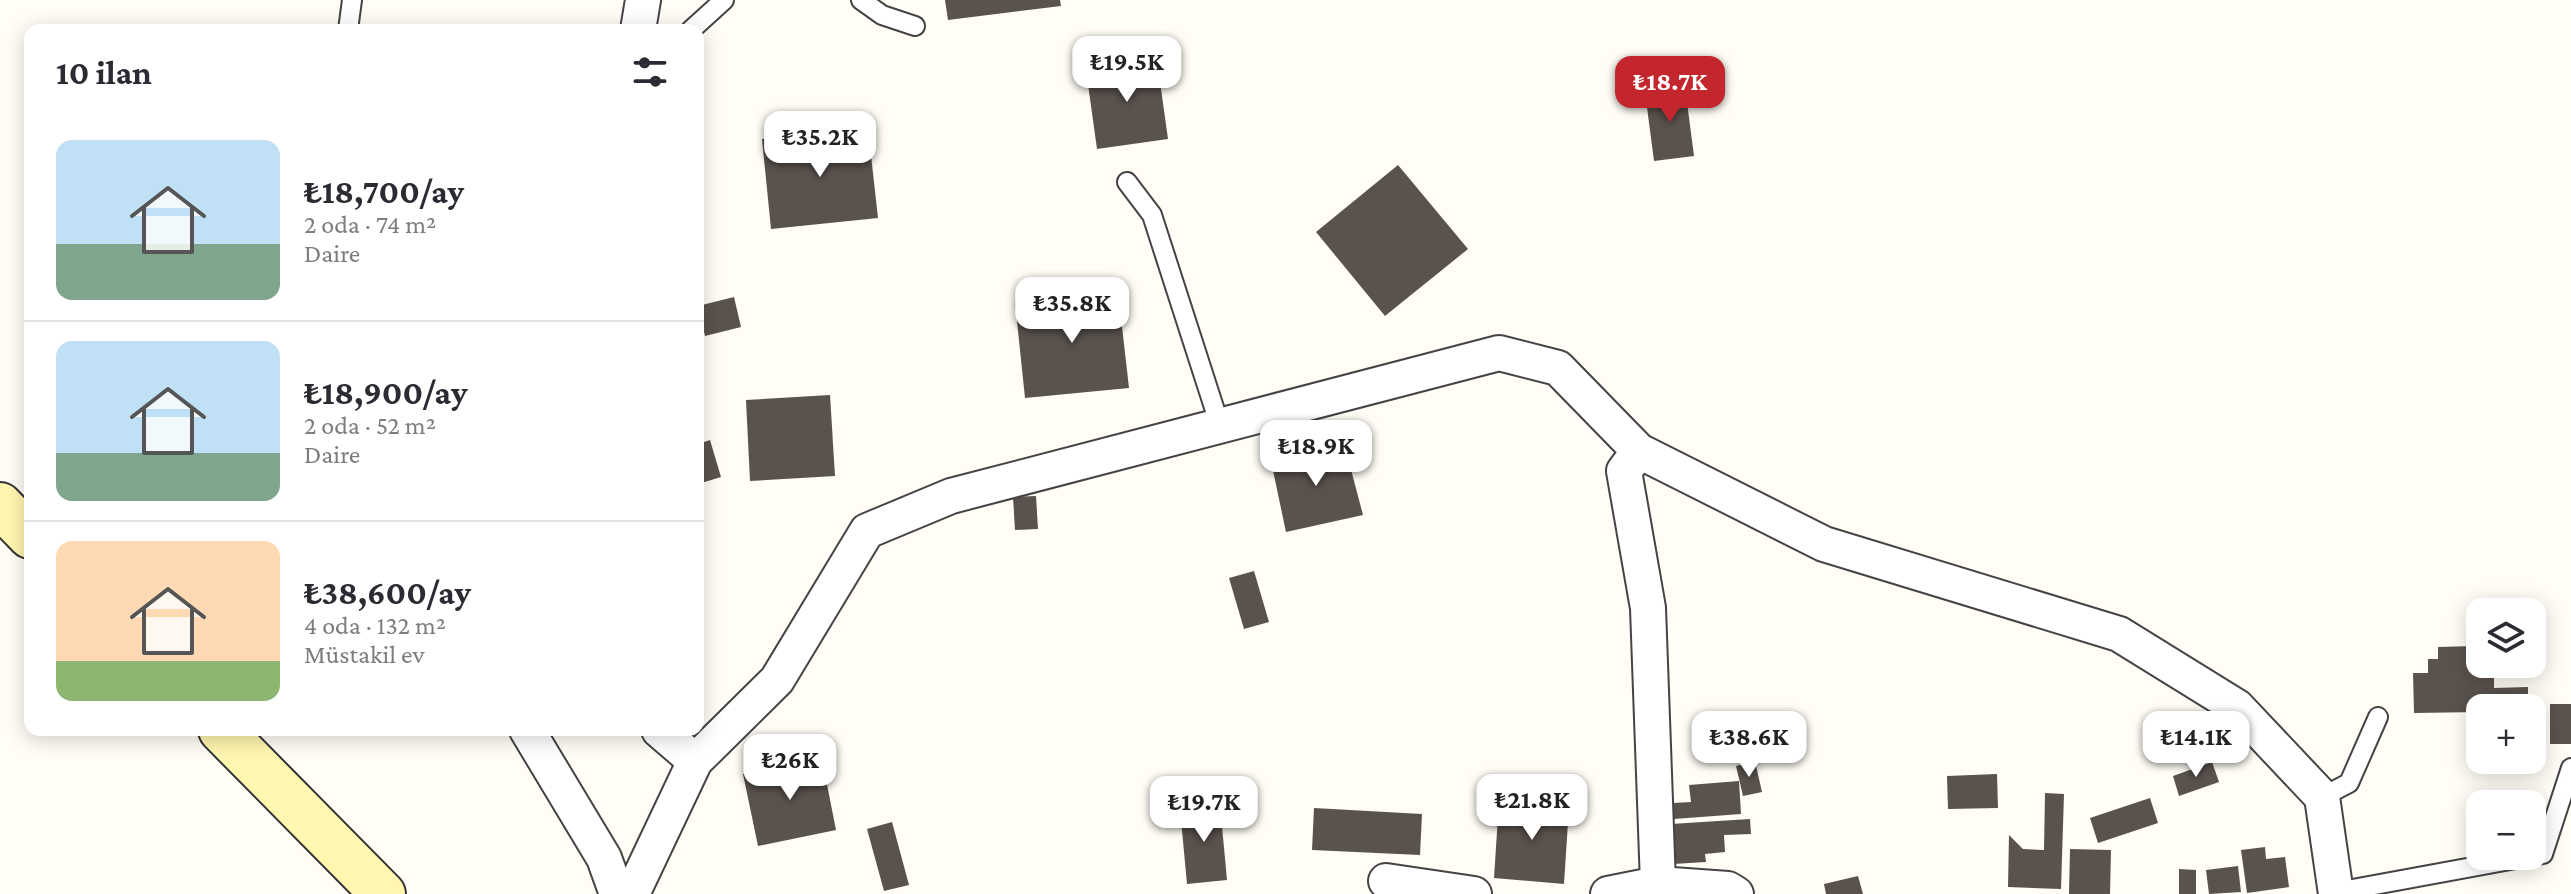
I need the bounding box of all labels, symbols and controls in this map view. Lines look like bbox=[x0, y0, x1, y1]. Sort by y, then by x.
pin: ₺19.5K bbox=[1062, 36, 1192, 104]
text: ₺19.5K bbox=[1090, 47, 1164, 76]
icon: filters bbox=[628, 50, 672, 94]
text: 10 ilan bbox=[56, 54, 152, 91]
pin: ₺18.7K bbox=[1605, 56, 1735, 124]
text: ₺18.7K bbox=[1633, 67, 1707, 96]
pin: ₺35.2K bbox=[755, 111, 885, 179]
text: ₺35.2K bbox=[782, 122, 858, 151]
icon: home bbox=[120, 172, 216, 268]
text: ₺18,700/ay bbox=[304, 173, 464, 210]
text: 2 oda · 74 m² bbox=[304, 210, 436, 239]
text: Daire bbox=[304, 239, 360, 268]
pin: ₺35.8K bbox=[1007, 277, 1137, 345]
text: ₺35.8K bbox=[1033, 288, 1111, 317]
icon: home bbox=[120, 373, 216, 469]
text: ₺18,900/ay bbox=[304, 374, 467, 411]
text: 2 oda · 52 m² bbox=[304, 411, 436, 440]
pin: ₺18.9K bbox=[1251, 420, 1381, 488]
text: ₺18.9K bbox=[1278, 431, 1354, 460]
text: Daire bbox=[304, 440, 360, 469]
icon: home bbox=[120, 573, 216, 669]
text: ₺38,600/ay bbox=[304, 574, 471, 611]
map controls bbox=[2466, 598, 2546, 870]
button: layers bbox=[2466, 598, 2546, 678]
text: 4 oda · 132 m² bbox=[304, 611, 446, 640]
text: Müstakil ev bbox=[304, 640, 424, 669]
button: + bbox=[2466, 694, 2546, 774]
pin: ₺38.6K bbox=[1684, 711, 1814, 779]
pin: ₺14.1K bbox=[2131, 711, 2261, 779]
text: ₺38.6K bbox=[1710, 722, 1788, 751]
text: ₺14.1K bbox=[2161, 722, 2231, 751]
pin: ₺26K bbox=[743, 734, 837, 802]
text: ₺26K bbox=[761, 745, 819, 774]
pin: ₺21.8K bbox=[1467, 774, 1597, 842]
pin: ₺19.7K bbox=[1139, 776, 1269, 844]
text: ₺21.8K bbox=[1494, 785, 1570, 814]
text: ₺19.7K bbox=[1168, 787, 1240, 816]
button: − bbox=[2466, 790, 2546, 870]

